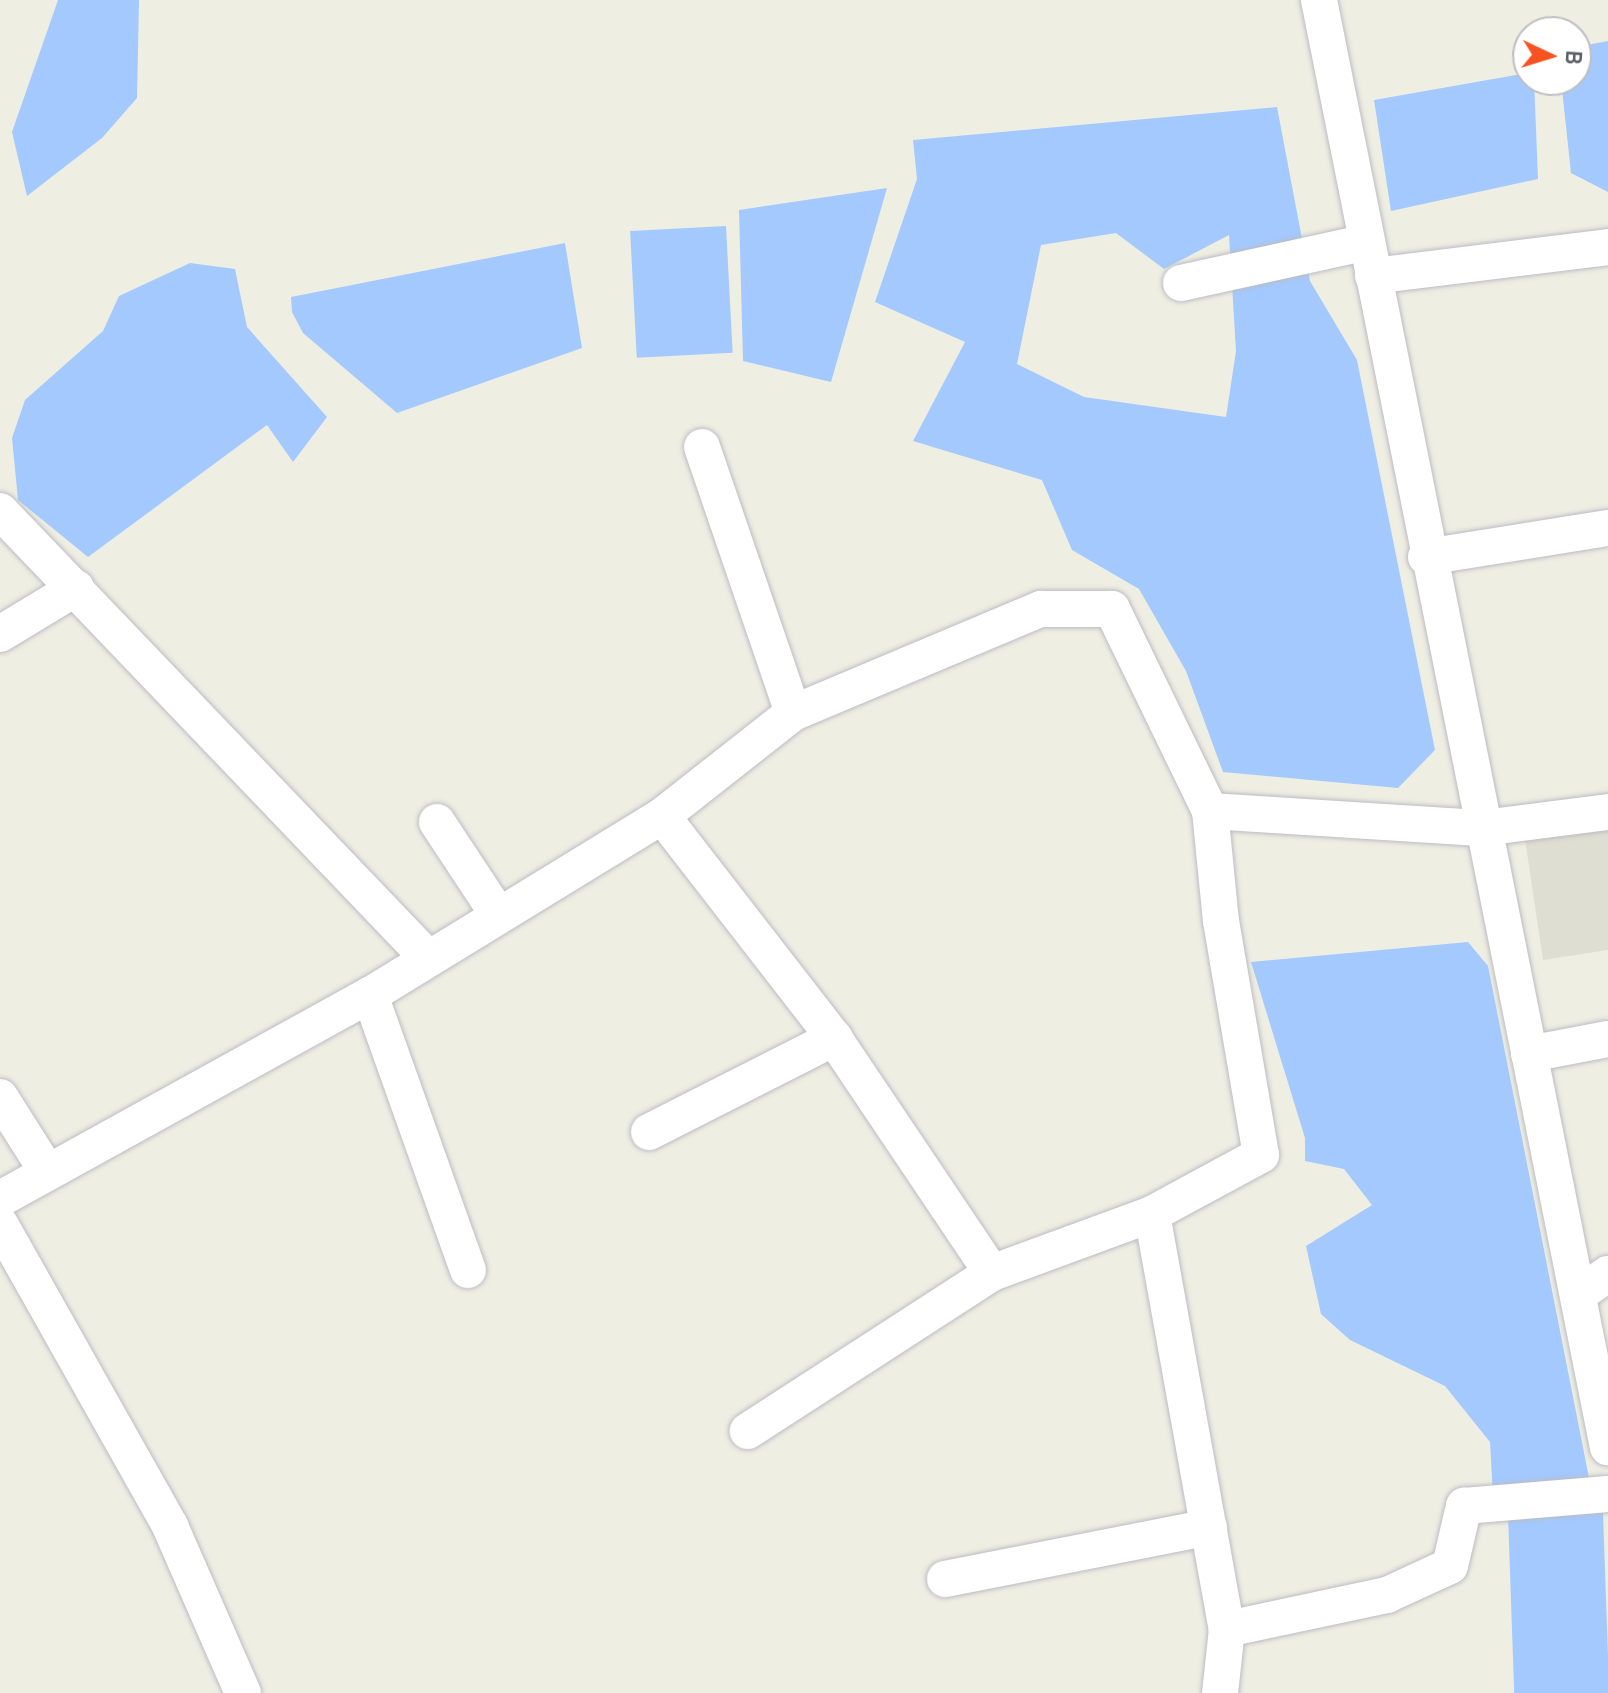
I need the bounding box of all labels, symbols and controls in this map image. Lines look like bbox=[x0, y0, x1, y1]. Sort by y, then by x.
north arrow bbox=[1512, 16, 1592, 96]
text: B bbox=[1558, 50, 1589, 66]

